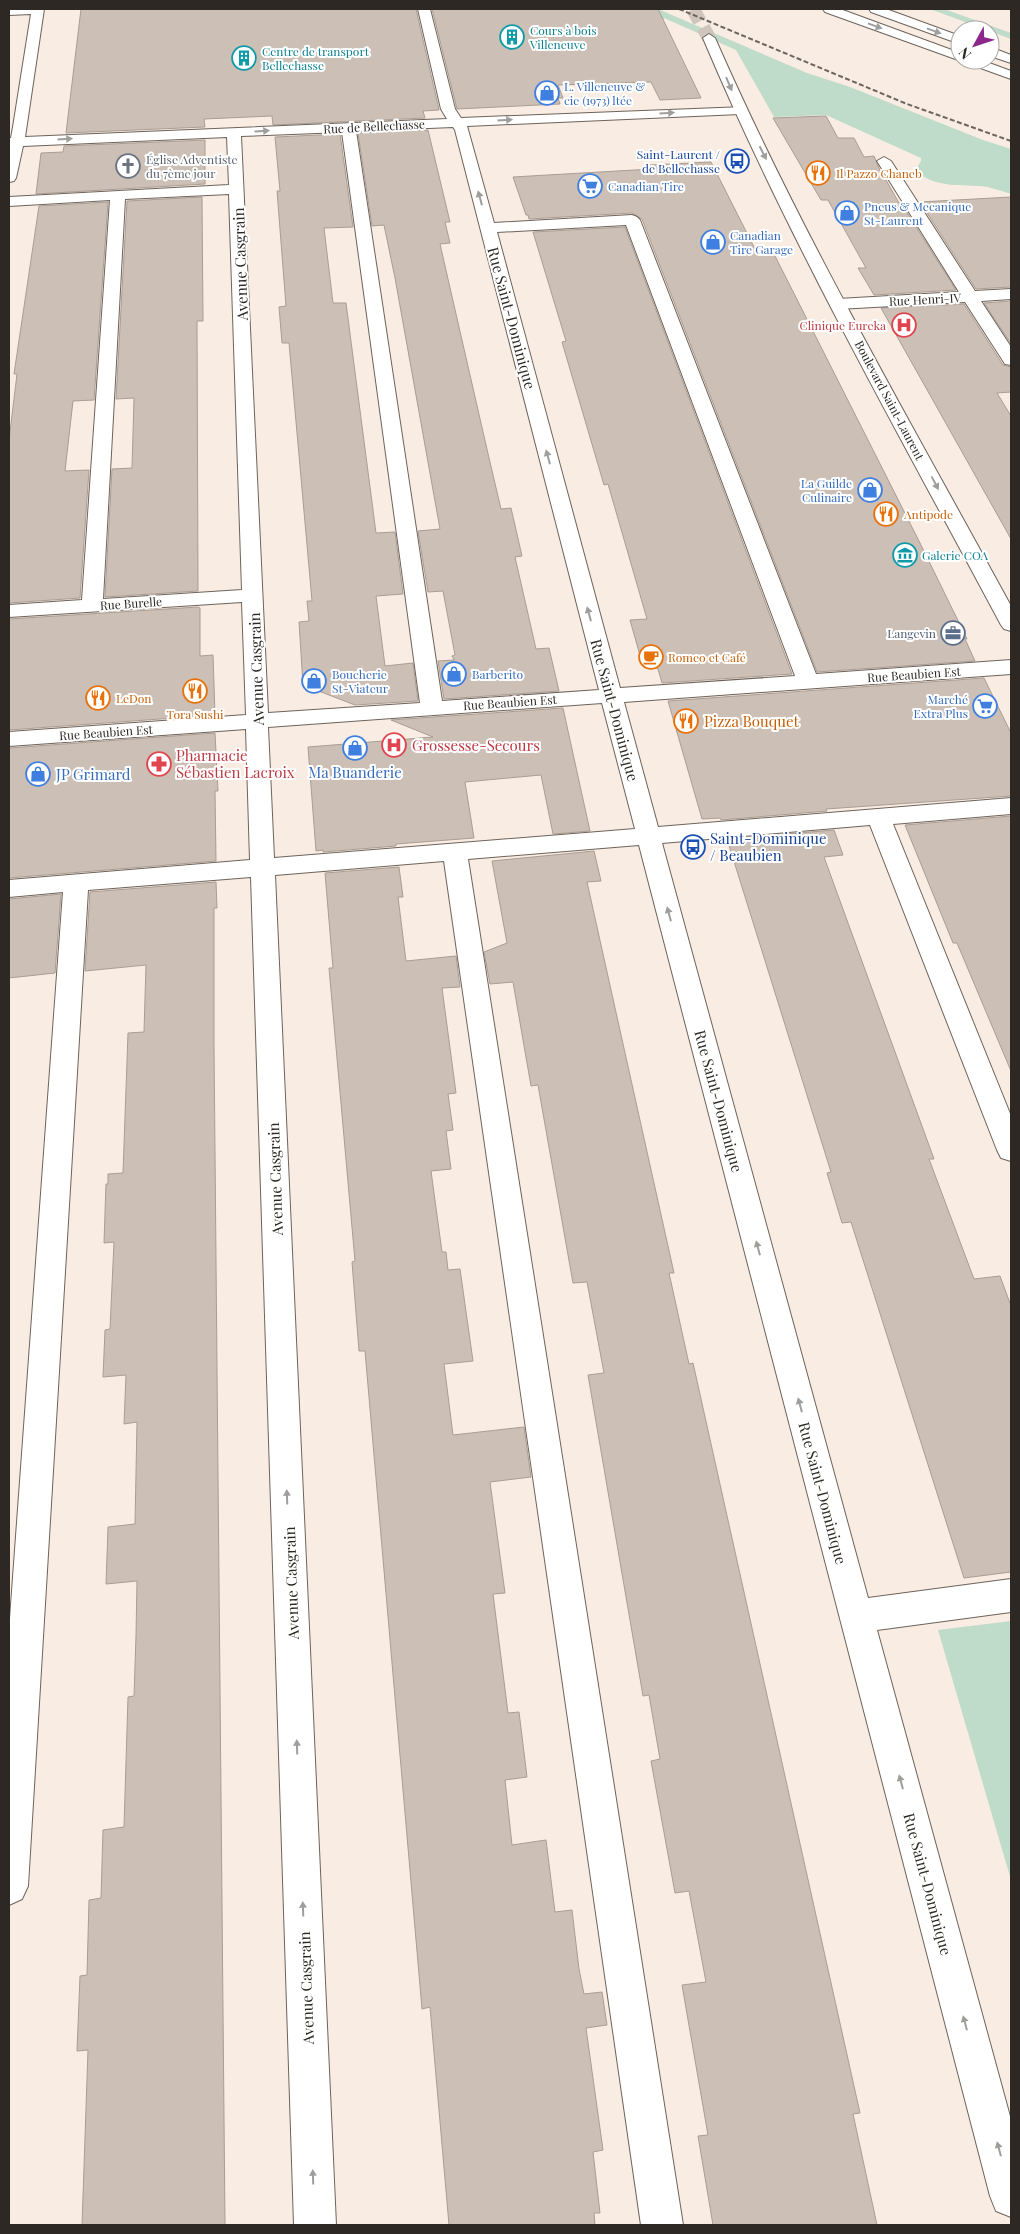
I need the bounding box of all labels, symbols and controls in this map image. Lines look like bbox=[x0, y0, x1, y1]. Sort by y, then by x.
north arrow bbox=[950, 20, 1000, 70]
place label: Cours à bois Villeneuve bbox=[529, 22, 597, 52]
one-way arrow bbox=[868, 22, 883, 30]
building icon: Cours à bois Villeneuve bbox=[499, 24, 525, 50]
one-way arrow bbox=[927, 27, 942, 35]
place label: Centre de transport Bellechasse bbox=[262, 43, 370, 73]
text: N bbox=[954, 44, 975, 64]
building icon: Centre de transport Bellechasse bbox=[231, 45, 257, 71]
one-way arrow bbox=[725, 77, 733, 91]
place label: L. Villeneuve & cie (1973) ltée bbox=[564, 78, 645, 108]
shop icon: L. Villeneuve & cie (1973) ltée bbox=[534, 80, 560, 106]
one-way arrow bbox=[659, 108, 675, 116]
street label: Rue de Bellechasse bbox=[323, 115, 425, 137]
one-way arrow bbox=[497, 116, 513, 124]
one-way arrow bbox=[255, 126, 271, 134]
one-way arrow bbox=[57, 135, 73, 143]
one-way arrow bbox=[759, 145, 767, 160]
place label: Saint-Laurent / de Bellechasse bbox=[637, 146, 721, 176]
bus stop icon: Saint-Laurent / de Bellechasse bbox=[724, 148, 750, 174]
place label: Église Adventiste du 7ème jour bbox=[146, 151, 238, 181]
church icon: Église Adventiste du 7ème jour bbox=[115, 153, 141, 179]
restaurant icon: Il Pazzo Chaneb bbox=[805, 160, 831, 186]
place label: Il Pazzo Chaneb bbox=[836, 165, 922, 181]
supermarket icon: Canadian Tire bbox=[577, 173, 603, 199]
place label: Canadian Tire bbox=[608, 178, 684, 194]
one-way arrow bbox=[475, 190, 483, 205]
place label: Pneus & Mecanique St-Laurent bbox=[864, 198, 971, 228]
shop icon: Pneus & Mecanique St-Laurent bbox=[834, 200, 860, 226]
street label: Avenue Casgrain bbox=[228, 207, 252, 322]
place label: Canadian Tire Garage bbox=[730, 227, 793, 257]
shop icon: Canadian Tire Garage bbox=[700, 229, 726, 255]
street label: Rue Saint-Dominique bbox=[483, 245, 541, 391]
street label: Rue Henri-IV bbox=[889, 289, 962, 309]
hospital icon: Clinique Eureka bbox=[891, 312, 917, 338]
place label: Clinique Eureka bbox=[799, 317, 886, 333]
street label: Boulevard Saint-Laurent bbox=[852, 337, 929, 463]
one-way arrow bbox=[544, 449, 552, 464]
place label: La Guilde Culinaire bbox=[801, 475, 852, 505]
one-way arrow bbox=[931, 476, 939, 490]
shop icon: La Guilde Culinaire bbox=[857, 477, 883, 503]
restaurant icon: Antipode bbox=[873, 501, 899, 527]
place label: Antipode bbox=[903, 506, 953, 522]
museum icon: Galerie COA bbox=[892, 542, 918, 568]
place label: Galerie COA bbox=[922, 547, 989, 563]
street label: Rue Burelle bbox=[99, 593, 163, 613]
one-way arrow bbox=[585, 606, 593, 621]
street label: Avenue Casgrain bbox=[244, 612, 268, 727]
office icon: Langevin bbox=[940, 620, 966, 646]
place label: Langevin bbox=[887, 625, 936, 641]
street label: Rue Saint-Dominique bbox=[586, 637, 644, 783]
cafe icon: Romeo et Café bbox=[638, 644, 664, 670]
place label: Romeo et Café bbox=[668, 649, 746, 665]
shop icon: Barberito bbox=[441, 661, 467, 687]
street label: Rue Beaubien Est bbox=[867, 663, 962, 685]
place label: Boucherie St-Viateur bbox=[332, 666, 389, 696]
place label: Barberito bbox=[472, 666, 523, 682]
shop icon: Boucherie St-Viateur bbox=[301, 668, 327, 694]
restaurant icon: Tora Sushi bbox=[182, 678, 208, 704]
restaurant icon: LeDon bbox=[85, 685, 111, 711]
place label: LeDon bbox=[116, 690, 151, 706]
street label: Rue Beaubien Est bbox=[463, 691, 558, 713]
place label: Marché Extra Plus bbox=[913, 691, 968, 721]
supermarket icon: Marché Extra Plus bbox=[972, 693, 998, 719]
place label: Tora Sushi bbox=[166, 706, 224, 722]
restaurant icon: Pizza Bouquet bbox=[673, 708, 699, 734]
place label: Pizza Bouquet bbox=[704, 711, 800, 731]
street label: Rue Beaubien Est bbox=[59, 721, 154, 743]
hospital icon: Grossesse-Secours bbox=[381, 732, 407, 758]
shop icon: Ma Buanderie bbox=[342, 735, 368, 761]
place label: Grossesse-Secours bbox=[412, 735, 540, 755]
place label: Pharmacie Sébastien Lacroix bbox=[176, 745, 295, 782]
pharmacy icon: Pharmacie Sébastien Lacroix bbox=[146, 751, 172, 777]
shop icon: JP Grimard bbox=[25, 761, 51, 787]
place label: Ma Buanderie bbox=[308, 762, 402, 782]
place label: JP Grimard bbox=[55, 764, 131, 784]
place label: Saint-Dominique / Beaubien bbox=[710, 828, 827, 865]
bus stop icon: Saint-Dominique / Beaubien bbox=[680, 834, 706, 860]
one-way arrow bbox=[665, 906, 673, 921]
street label: Rue Saint-Dominique bbox=[690, 1028, 748, 1174]
street label: Avenue Casgrain bbox=[263, 1122, 287, 1237]
one-way arrow bbox=[754, 1240, 762, 1255]
one-way arrow bbox=[796, 1397, 804, 1412]
street label: Rue Saint-Dominique bbox=[794, 1420, 852, 1566]
one-way arrow bbox=[283, 1489, 291, 1505]
street label: Avenue Casgrain bbox=[279, 1526, 303, 1641]
one-way arrow bbox=[293, 1739, 301, 1755]
one-way arrow bbox=[896, 1774, 904, 1789]
street label: Rue Saint-Dominique bbox=[899, 1811, 957, 1957]
one-way arrow bbox=[299, 1901, 307, 1917]
street label: Avenue Casgrain bbox=[294, 1931, 318, 2046]
one-way arrow bbox=[961, 2016, 969, 2031]
one-way arrow bbox=[994, 2141, 1002, 2156]
one-way arrow bbox=[309, 2168, 317, 2184]

